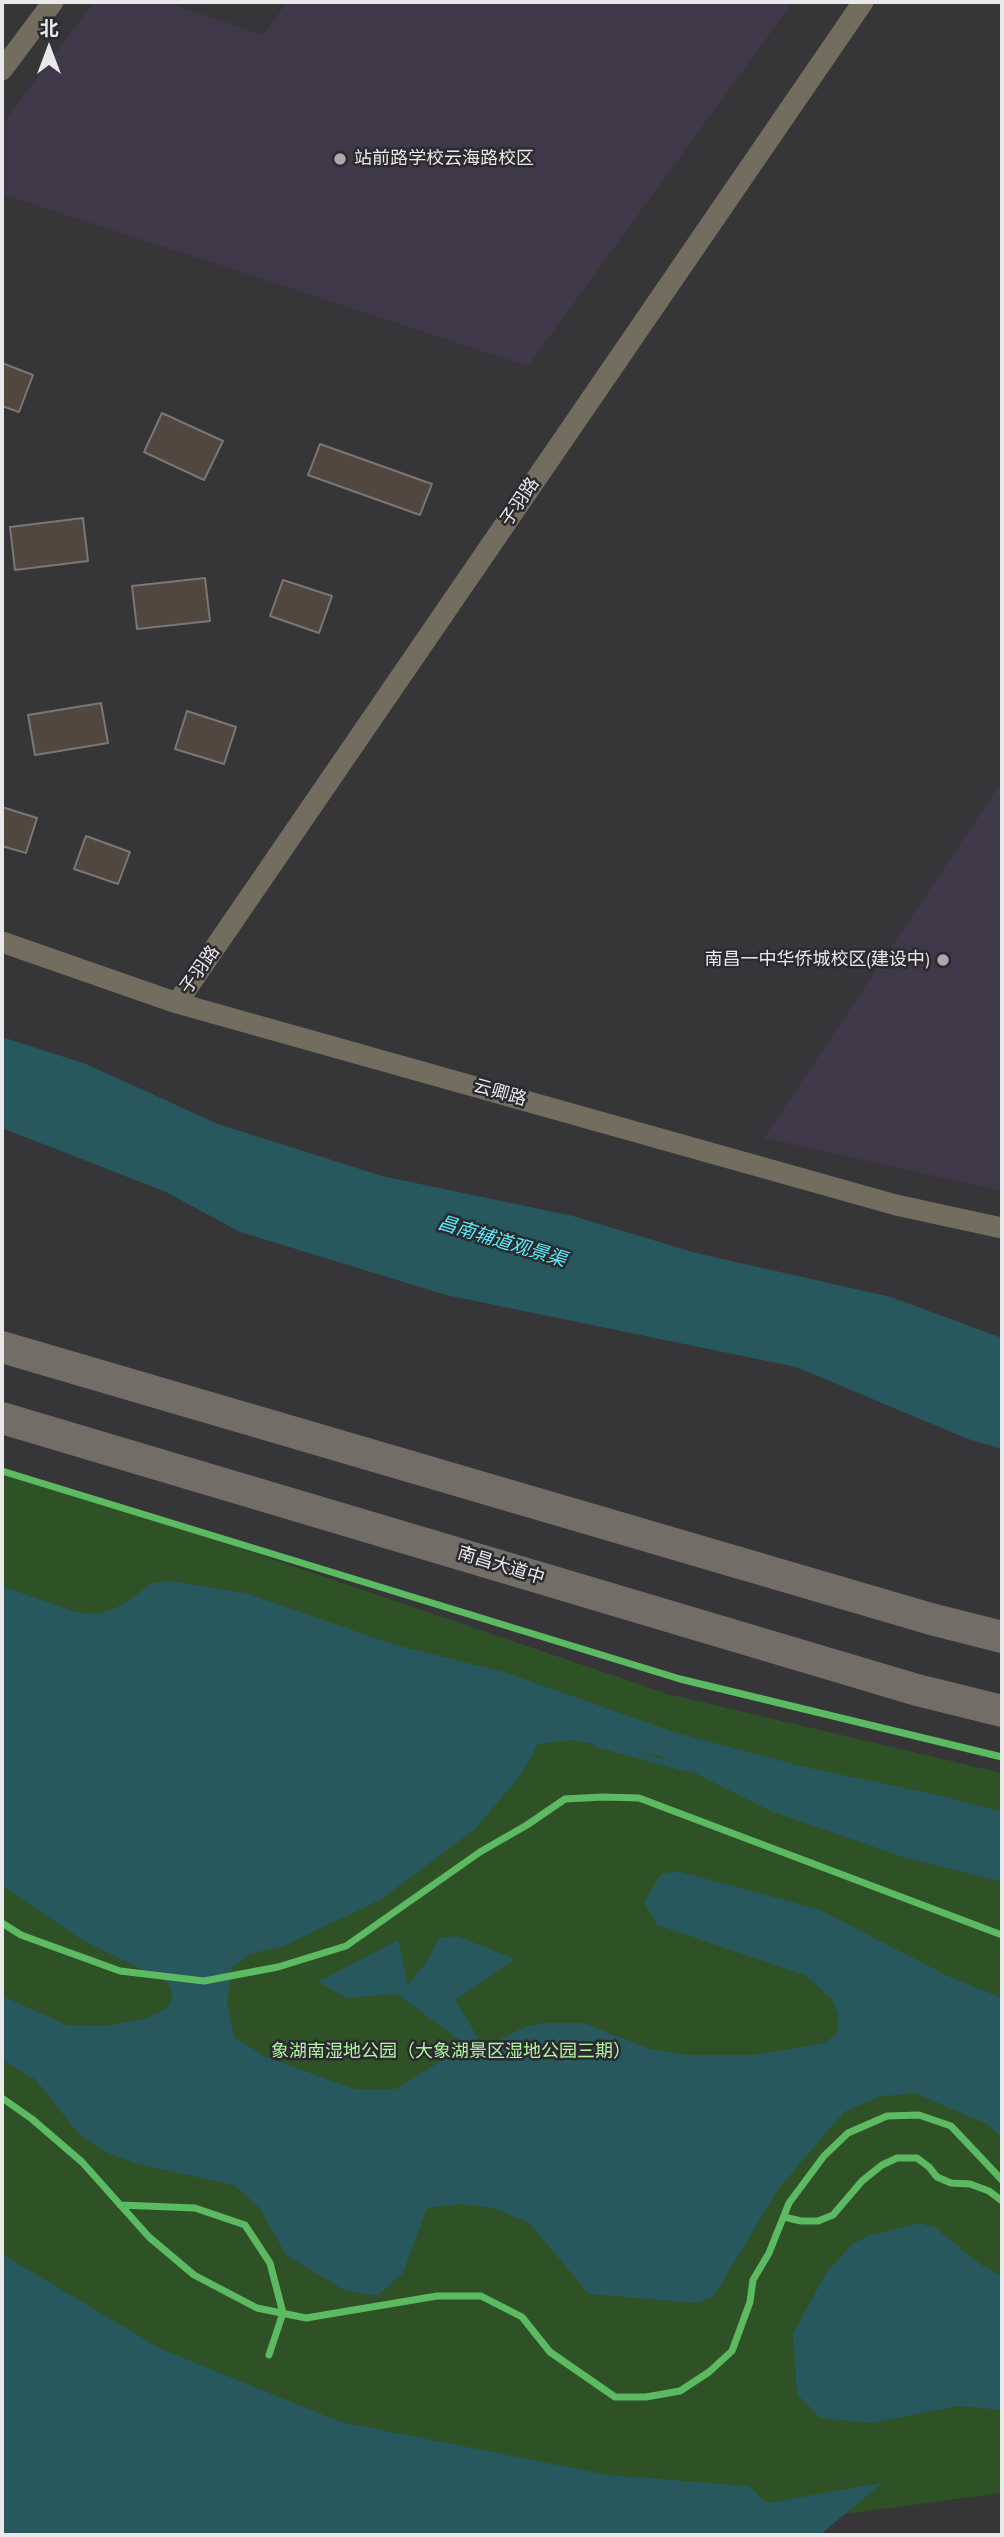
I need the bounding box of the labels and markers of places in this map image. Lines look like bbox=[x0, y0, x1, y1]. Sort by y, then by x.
place label: 站前路学校云海路校区 bbox=[354, 148, 534, 170]
marker: 站前路学校云海路校区 bbox=[332, 151, 348, 167]
place label: 南昌一中华侨城校区(建设中) bbox=[705, 949, 929, 971]
marker: 南昌一中华侨城校区(建设中) bbox=[935, 952, 951, 968]

